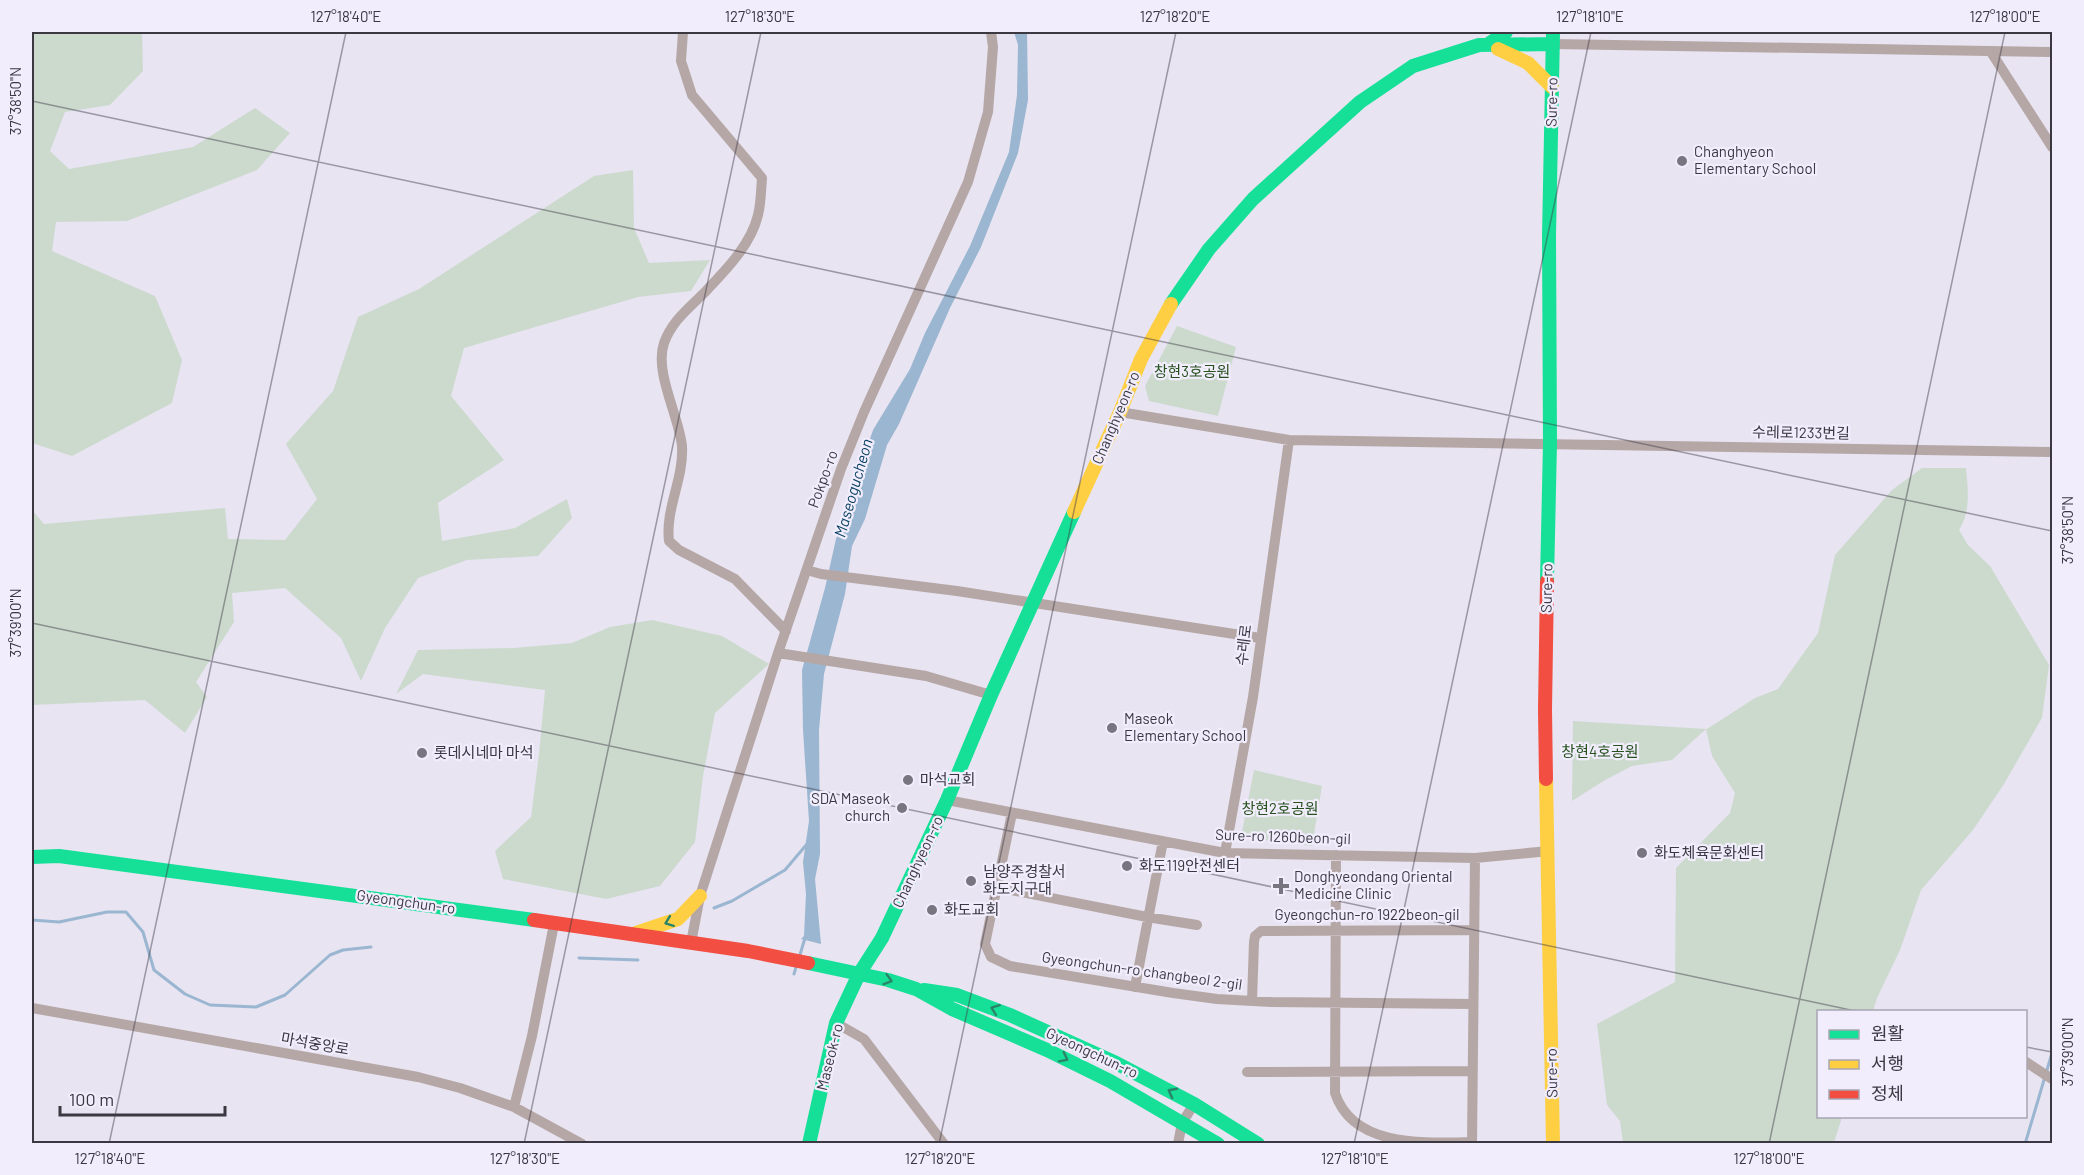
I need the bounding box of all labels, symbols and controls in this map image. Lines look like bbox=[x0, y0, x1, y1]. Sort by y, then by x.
text: 127°18'40"E bbox=[311, 7, 381, 25]
text: 127°18'30"E bbox=[725, 7, 795, 25]
text: 127°18'20"E bbox=[1140, 7, 1210, 25]
text: 127°18'10"E bbox=[1556, 7, 1624, 25]
text: 127°18'00"E bbox=[1969, 7, 2041, 25]
text: 37°38'50"N bbox=[6, 67, 24, 135]
street label: Sure-ro bbox=[1542, 77, 1560, 127]
place label: Changhyeon Elementary School bbox=[1694, 142, 1816, 177]
marker: Changhyeon Elementary School bbox=[1675, 154, 1689, 168]
park label: 창현3호공원 bbox=[1154, 362, 1230, 380]
street label: Changhyeon-ro bbox=[1087, 368, 1143, 467]
street label: 수레로1233번길 bbox=[1752, 422, 1850, 442]
water label: Maseogucheon bbox=[829, 436, 876, 539]
street label: Pokpo-ro bbox=[803, 447, 841, 510]
text: 37°38'50"N bbox=[2058, 496, 2076, 564]
street label: Sure-ro bbox=[1537, 563, 1555, 613]
text: 37°39'00"N bbox=[6, 588, 24, 658]
street label: 수레로 bbox=[1232, 623, 1254, 667]
place label: Maseok Elementary School bbox=[1124, 709, 1246, 744]
marker: Maseok Elementary School bbox=[1105, 721, 1119, 735]
park label: 창현4호공원 bbox=[1561, 742, 1639, 760]
place label: 롯데시네마 마석 bbox=[434, 743, 534, 761]
marker: 롯데시네마 마석 bbox=[415, 746, 429, 760]
place label: 마석교회 bbox=[920, 770, 975, 788]
marker: 마석교회 bbox=[901, 773, 915, 787]
place label: SDA Maseok church bbox=[811, 789, 890, 824]
park label: 창현2호공원 bbox=[1241, 799, 1319, 817]
marker: SDA Maseok church bbox=[895, 801, 909, 815]
street label: Changhyeon-ro bbox=[888, 813, 946, 910]
street label: Sure-ro 1260beon-gil bbox=[1215, 825, 1351, 847]
place label: 화도체육문화센터 bbox=[1654, 843, 1764, 861]
marker: 화도체육문화센터 bbox=[1635, 846, 1649, 860]
place label: 화도119안전센터 bbox=[1139, 856, 1240, 874]
marker: 화도119안전센터 bbox=[1120, 859, 1134, 873]
place label: 남양주경찰서 화도지구대 bbox=[983, 862, 1066, 897]
place label: Donghyeondang Oriental Medicine Clinic bbox=[1294, 867, 1453, 902]
marker: 남양주경찰서 화도지구대 bbox=[964, 874, 978, 888]
marker: Donghyeondang Oriental Medicine Clinic bbox=[1272, 877, 1290, 895]
street label: Gyeongchun-ro bbox=[356, 885, 457, 917]
place label: 화도교회 bbox=[944, 900, 999, 918]
marker: 화도교회 bbox=[925, 903, 939, 917]
street label: Gyeongchun-ro 1922beon-gil bbox=[1274, 905, 1460, 923]
one-way arrow bbox=[664, 915, 675, 928]
street label: Gyeongchun-ro changbeol 2-gil bbox=[1041, 947, 1243, 993]
one-way arrow bbox=[882, 973, 893, 985]
one-way arrow bbox=[990, 1004, 1001, 1017]
legend bbox=[1817, 1010, 2027, 1118]
text: 37°39'00"N bbox=[2058, 1017, 2076, 1087]
street label: Maseok-ro bbox=[812, 1021, 846, 1092]
text: 원활 bbox=[1871, 1022, 1904, 1044]
street label: Gyeongchun-ro bbox=[1044, 1023, 1141, 1081]
street label: 마석중앙로 bbox=[280, 1028, 351, 1058]
street label: Sure-ro bbox=[1542, 1048, 1560, 1098]
one-way arrow bbox=[1058, 1051, 1069, 1062]
text: 서행 bbox=[1871, 1052, 1904, 1074]
scale bar bbox=[60, 1079, 225, 1117]
text: 정체 bbox=[1871, 1082, 1904, 1104]
text: 100 m bbox=[69, 1088, 114, 1110]
one-way arrow bbox=[1167, 1088, 1178, 1099]
text: 127°18'40"E bbox=[75, 1149, 145, 1167]
text: 127°18'30"E bbox=[490, 1149, 560, 1167]
text: 127°18'20"E bbox=[905, 1149, 975, 1167]
text: 127°18'10"E bbox=[1321, 1149, 1389, 1167]
text: 127°18'00"E bbox=[1733, 1149, 1805, 1167]

